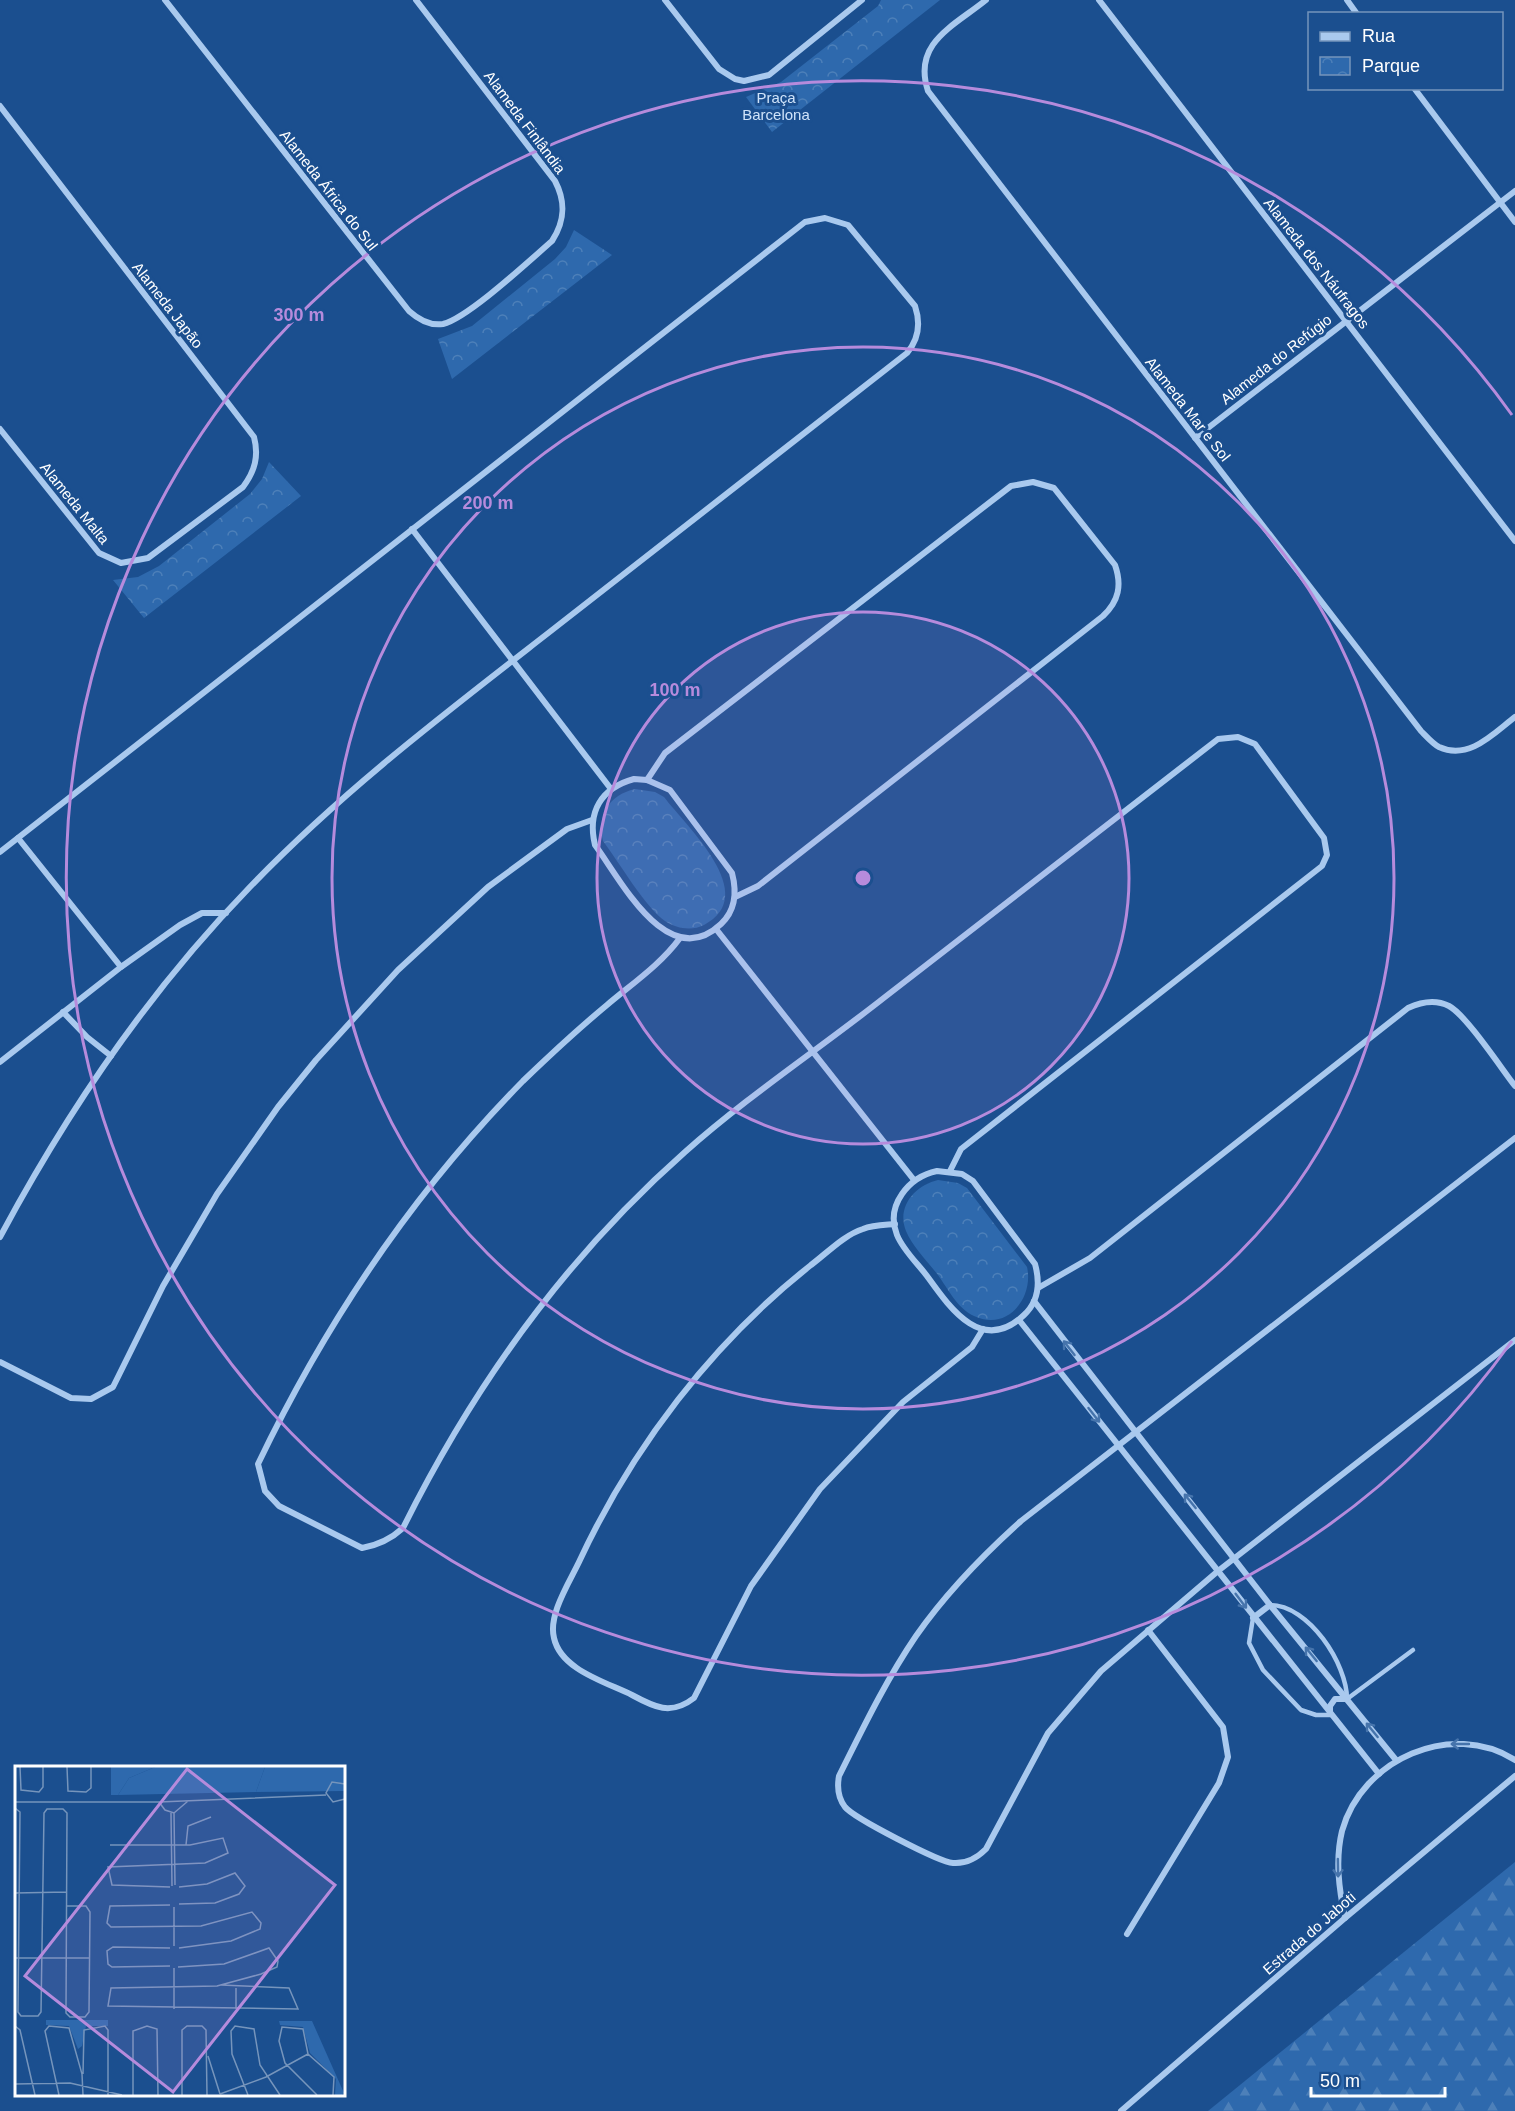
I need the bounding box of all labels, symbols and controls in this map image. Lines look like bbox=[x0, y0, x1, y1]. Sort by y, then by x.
legend bbox=[1308, 12, 1503, 90]
text: Rua bbox=[1362, 26, 1396, 46]
text: Parque bbox=[1362, 56, 1420, 76]
street label: Alameda Finlândia bbox=[481, 67, 570, 177]
park label: Praça Barcelona bbox=[742, 89, 810, 123]
street label: Alameda África do Sul bbox=[277, 126, 381, 254]
street label: Alameda dos Náufragos bbox=[1261, 194, 1373, 332]
street label: Alameda Japão bbox=[129, 259, 207, 351]
text: 300 m bbox=[273, 305, 325, 325]
street label: Alameda do Refúgio bbox=[1217, 310, 1335, 408]
street label: Alameda Mar e Sol bbox=[1142, 354, 1234, 464]
street label: Alameda Malta bbox=[37, 459, 113, 548]
text: 200 m bbox=[462, 493, 514, 513]
text: 100 m bbox=[649, 680, 701, 700]
centre of rings bbox=[853, 868, 873, 888]
one-way arrow bbox=[1062, 1340, 1075, 1356]
one-way arrow bbox=[1088, 1407, 1101, 1423]
one-way arrow bbox=[1183, 1493, 1196, 1509]
one-way arrow bbox=[1234, 1593, 1247, 1609]
one-way arrow bbox=[1304, 1646, 1317, 1662]
one-way arrow bbox=[1365, 1722, 1378, 1738]
one-way arrow bbox=[1451, 1738, 1471, 1750]
inset map bbox=[15, 1766, 345, 2096]
one-way arrow bbox=[1332, 1857, 1344, 1877]
street label: Estrada do Jaboti bbox=[1259, 1888, 1359, 1978]
scale bar bbox=[1311, 2060, 1444, 2098]
text: 50 m bbox=[1320, 2071, 1360, 2091]

